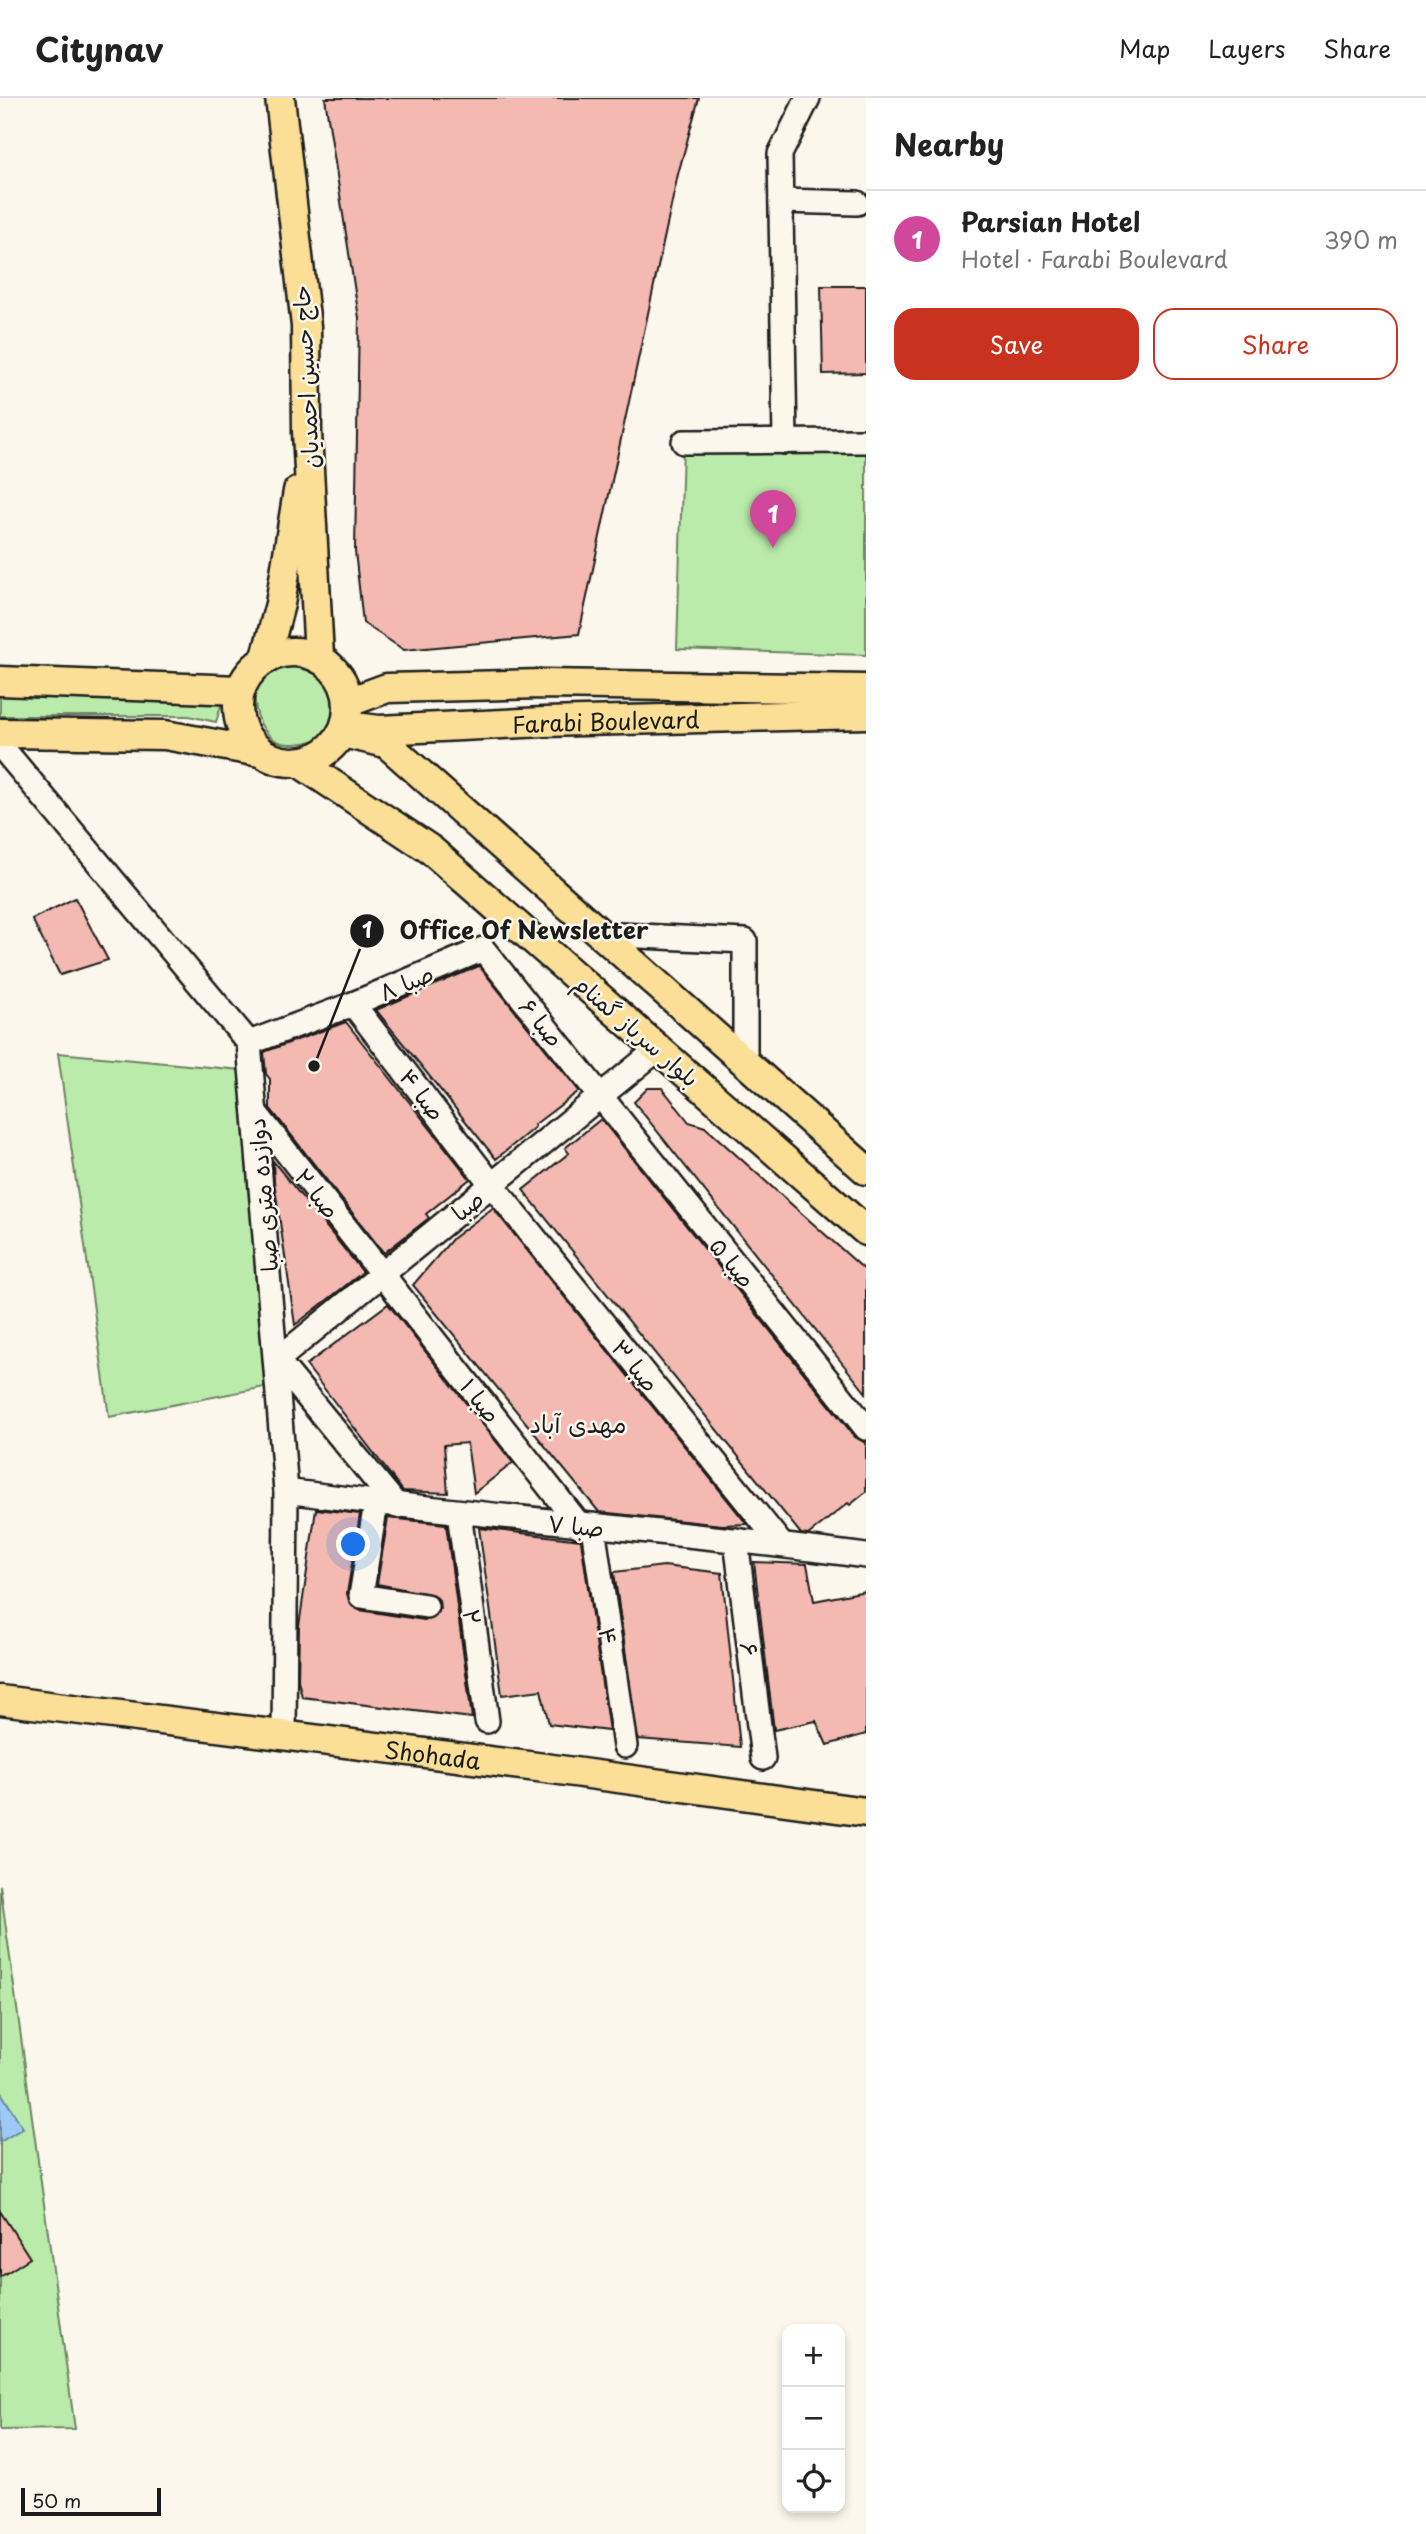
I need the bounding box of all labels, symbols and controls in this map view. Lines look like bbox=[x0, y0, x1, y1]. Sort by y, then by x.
text: Citynav bbox=[35, 23, 163, 73]
text: Map bbox=[1119, 30, 1170, 66]
text: Layers bbox=[1208, 30, 1285, 66]
text: Share bbox=[1323, 30, 1391, 66]
text: Nearby bbox=[894, 121, 1004, 166]
text: Parsian Hotel bbox=[961, 202, 1140, 241]
text: 1 bbox=[912, 222, 923, 257]
text: 390 m bbox=[1324, 222, 1398, 257]
text: Hotel · Farabi Boulevard bbox=[961, 241, 1228, 276]
street label: حاج حسین احمدیان bbox=[283, 284, 327, 470]
button: Save bbox=[894, 308, 1139, 380]
button: Share bbox=[1153, 308, 1398, 380]
pin: 1 bbox=[750, 490, 796, 548]
street label: Farabi Boulevard bbox=[511, 701, 700, 741]
callout: Office Of Newsletter bbox=[349, 908, 664, 953]
text: Office Of Newsletter bbox=[400, 911, 649, 947]
text: 1 bbox=[362, 913, 372, 945]
street label: صبا ۸ bbox=[373, 955, 439, 1009]
street label: بلوار سرباز گمنام bbox=[565, 966, 707, 1096]
street label: صبا ۶ bbox=[511, 990, 573, 1054]
street label: صبا ۴ bbox=[392, 1060, 454, 1128]
street label: دوازده متری صبا bbox=[238, 1117, 286, 1273]
street label: صبا ۲ bbox=[287, 1160, 349, 1226]
street label: صبا bbox=[443, 1181, 491, 1229]
street label: صبا ۵ bbox=[702, 1229, 764, 1295]
street label: صبا ۳ bbox=[604, 1331, 668, 1399]
street label: صبا ۱ bbox=[452, 1370, 510, 1430]
district label: مهدی آباد bbox=[530, 1405, 626, 1441]
street label: صبا ۷ bbox=[546, 1505, 606, 1545]
your location bbox=[336, 1527, 370, 1561]
street label: ۲ bbox=[455, 1607, 491, 1627]
street label: ۴ bbox=[590, 1625, 628, 1647]
street label: ۶ bbox=[732, 1640, 768, 1658]
street label: Shohada bbox=[383, 1731, 483, 1777]
map controls bbox=[782, 2324, 845, 2513]
button: + bbox=[782, 2324, 845, 2387]
button: − bbox=[782, 2387, 845, 2450]
button: locate bbox=[782, 2450, 845, 2513]
scale bar bbox=[21, 2485, 161, 2517]
text: 50 m bbox=[32, 2486, 81, 2514]

